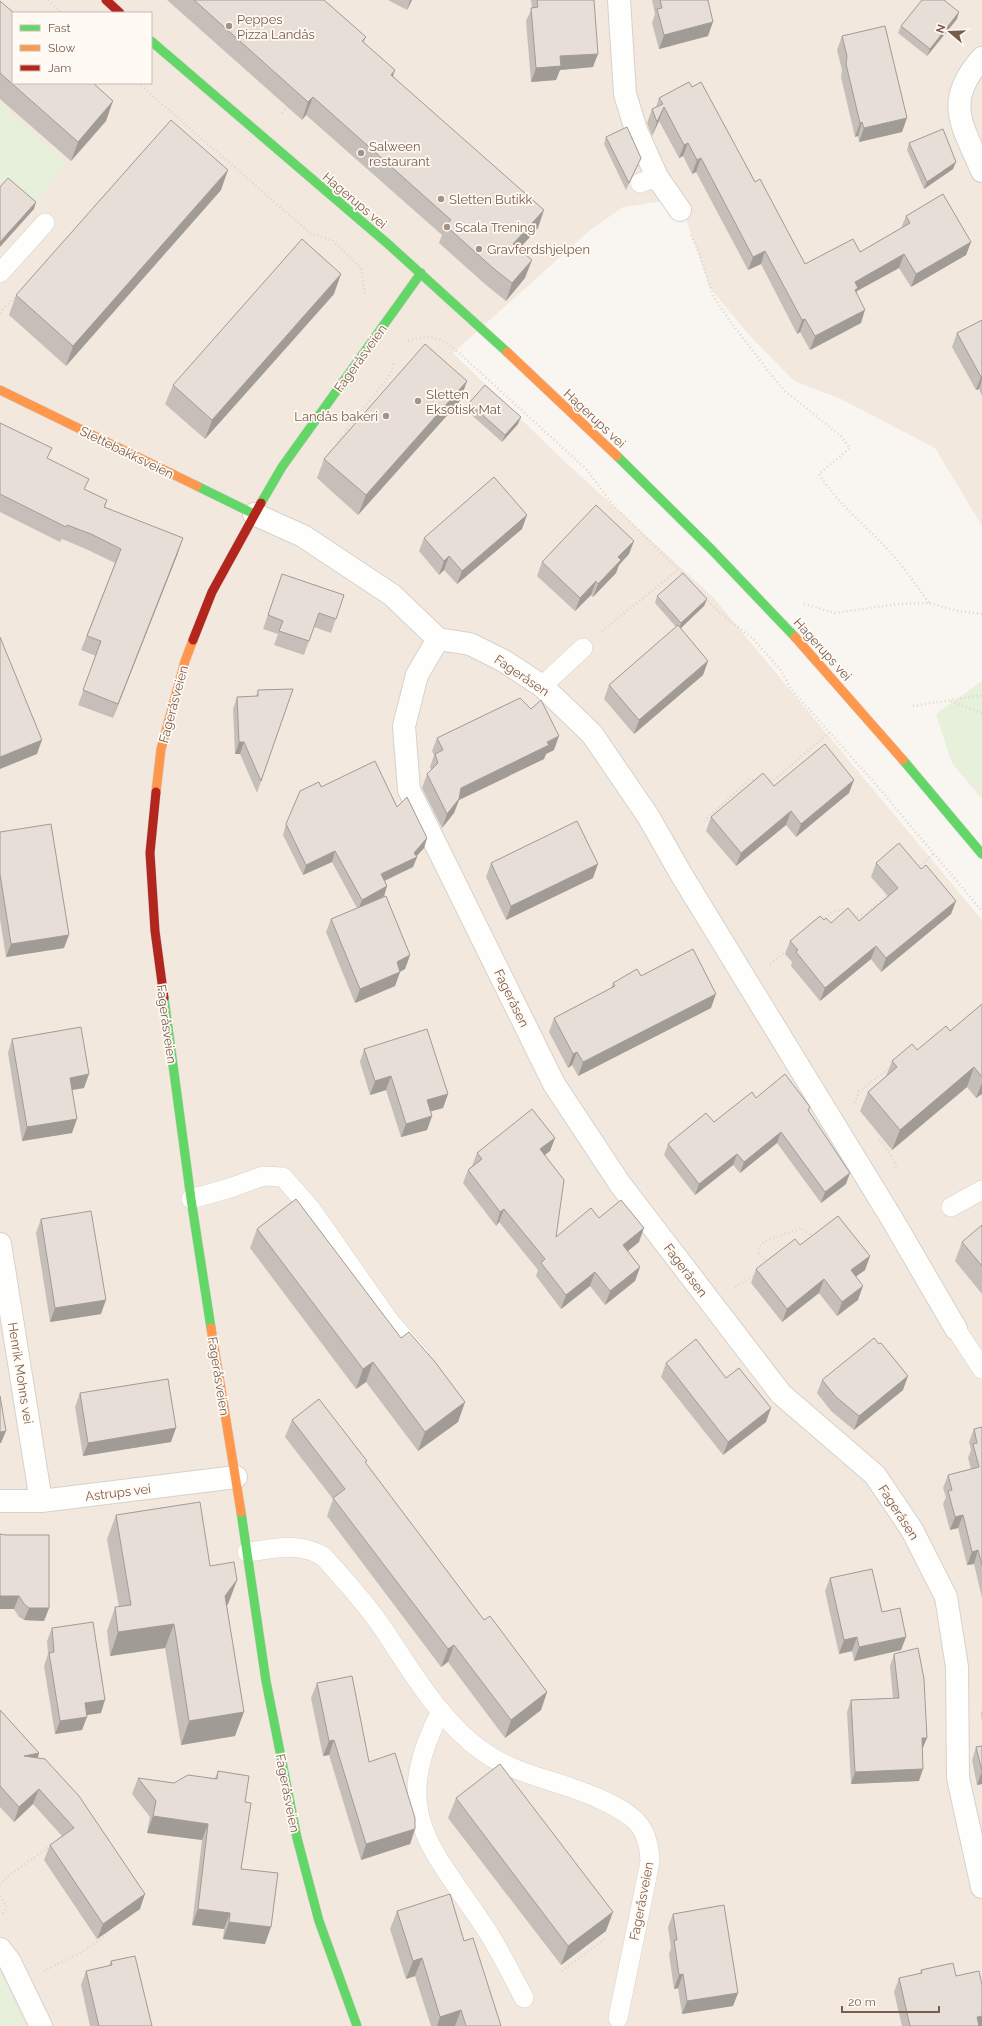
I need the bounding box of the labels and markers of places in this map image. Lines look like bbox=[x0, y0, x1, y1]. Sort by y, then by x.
place label: Peppes Pizza Landås bbox=[237, 12, 315, 42]
marker: Peppes Pizza Landås bbox=[224, 21, 234, 31]
place label: Salween restaurant bbox=[369, 139, 431, 169]
marker: Salween restaurant bbox=[356, 148, 366, 158]
place label: Sletten Butikk bbox=[449, 192, 533, 207]
marker: Sletten Butikk bbox=[436, 194, 446, 204]
place label: Scala Trening bbox=[455, 220, 535, 235]
marker: Scala Trening bbox=[442, 222, 452, 232]
place label: Gravferdshjelpen bbox=[487, 242, 590, 257]
marker: Gravferdshjelpen bbox=[474, 244, 484, 254]
place label: Sletten Eksotisk Mat bbox=[426, 387, 502, 417]
marker: Sletten Eksotisk Mat bbox=[413, 396, 423, 406]
place label: Landås bakeri bbox=[294, 409, 378, 424]
marker: Landås bakeri bbox=[381, 411, 391, 421]

